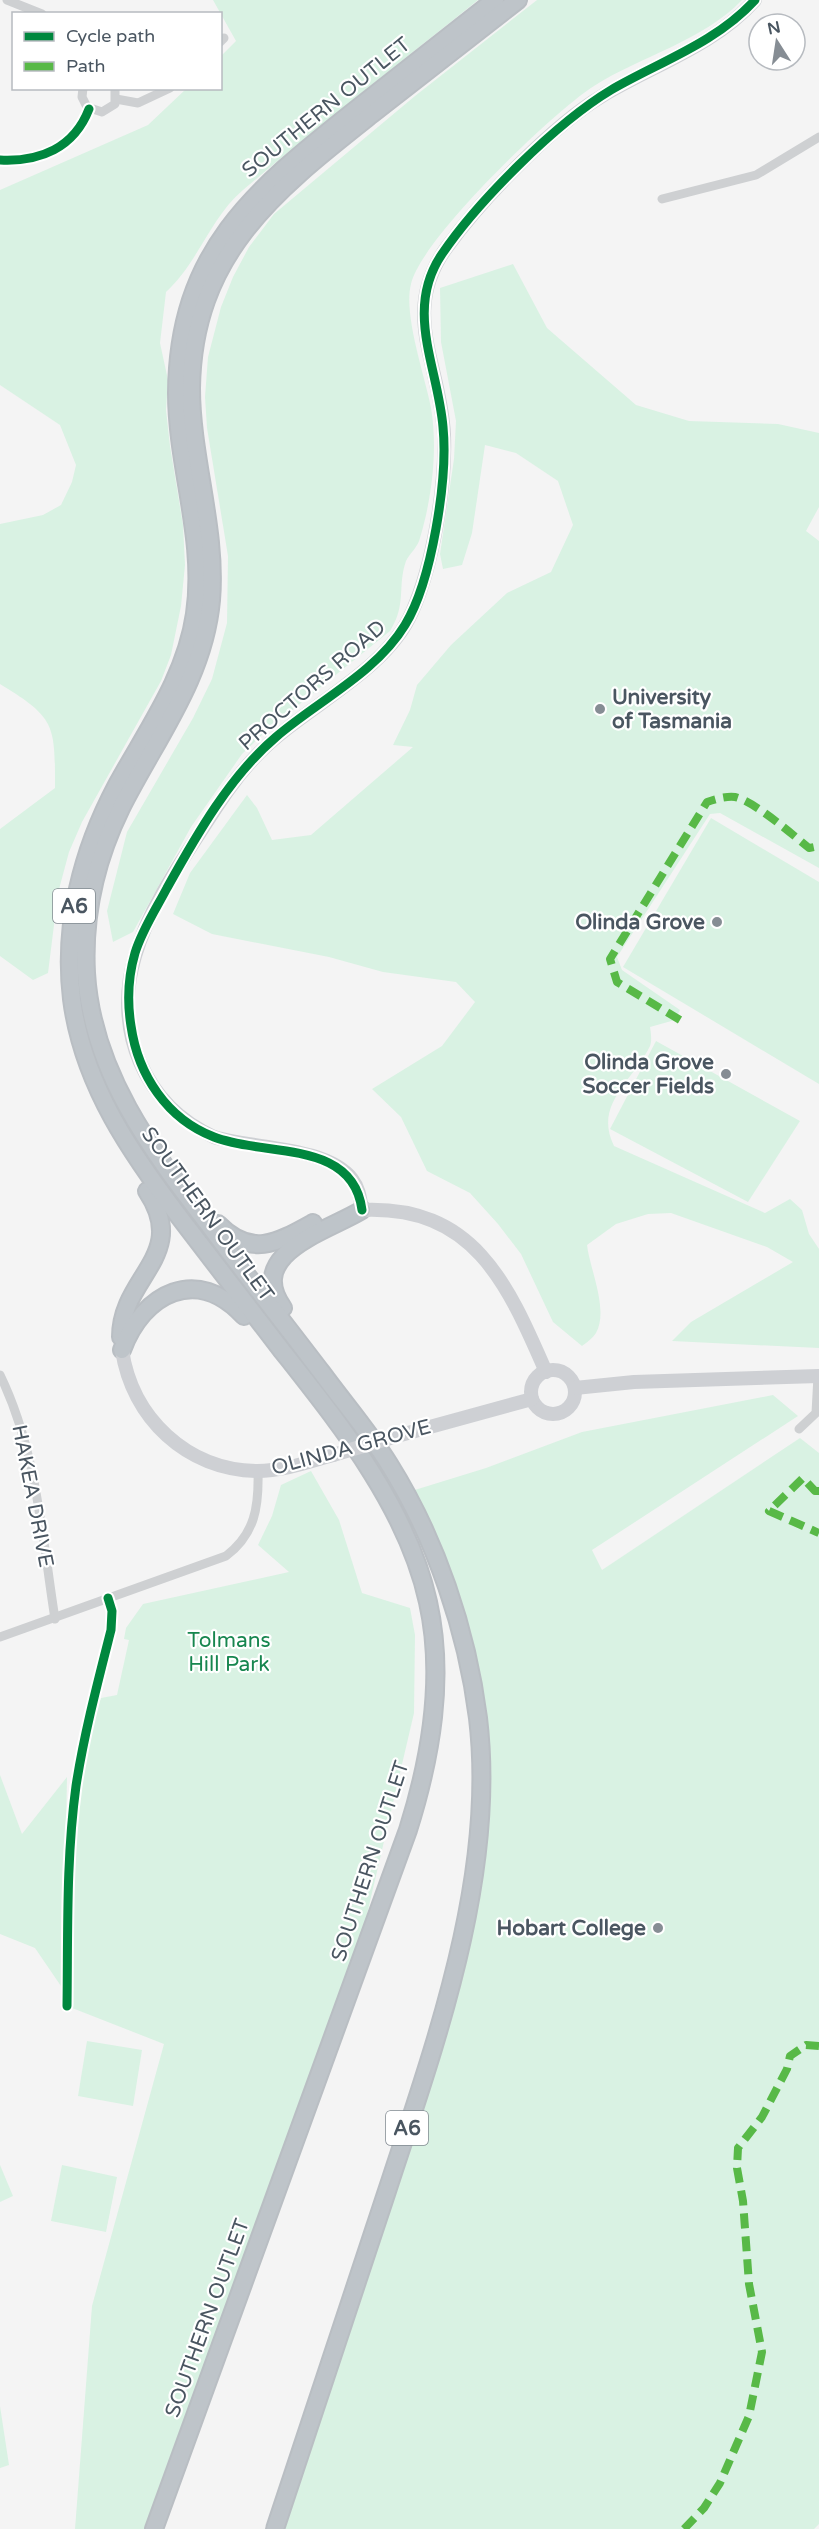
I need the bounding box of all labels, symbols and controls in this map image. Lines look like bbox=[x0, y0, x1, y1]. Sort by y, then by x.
legend bbox=[12, 12, 222, 90]
north arrow bbox=[747, 12, 807, 72]
text: N bbox=[766, 17, 782, 39]
text: Cycle path bbox=[66, 25, 155, 47]
street label: SOUTHERN OUTLET bbox=[237, 32, 416, 183]
text: Path bbox=[66, 55, 105, 77]
street label: PROCTORS ROAD bbox=[234, 615, 391, 756]
place label: University of Tasmania bbox=[612, 685, 732, 734]
marker: University of Tasmania bbox=[593, 702, 607, 716]
road number: A6 bbox=[53, 889, 95, 923]
place label: Olinda Grove bbox=[575, 910, 705, 935]
marker: Olinda Grove bbox=[710, 915, 724, 929]
place label: Olinda Grove Soccer Fields bbox=[582, 1050, 714, 1099]
marker: Olinda Grove Soccer Fields bbox=[719, 1067, 733, 1081]
street label: SOUTHERN OUTLET bbox=[136, 1122, 279, 1306]
street label: OLINDA GROVE bbox=[269, 1414, 434, 1481]
street label: HAKEA DRIVE bbox=[6, 1423, 59, 1570]
park label: Tolmans Hill Park bbox=[187, 1628, 271, 1677]
street label: SOUTHERN OUTLET bbox=[326, 1758, 415, 1965]
place label: Hobart College bbox=[497, 1916, 646, 1941]
marker: Hobart College bbox=[651, 1921, 665, 1935]
road number: A6 bbox=[386, 2111, 428, 2145]
street label: SOUTHERN OUTLET bbox=[160, 2215, 255, 2421]

